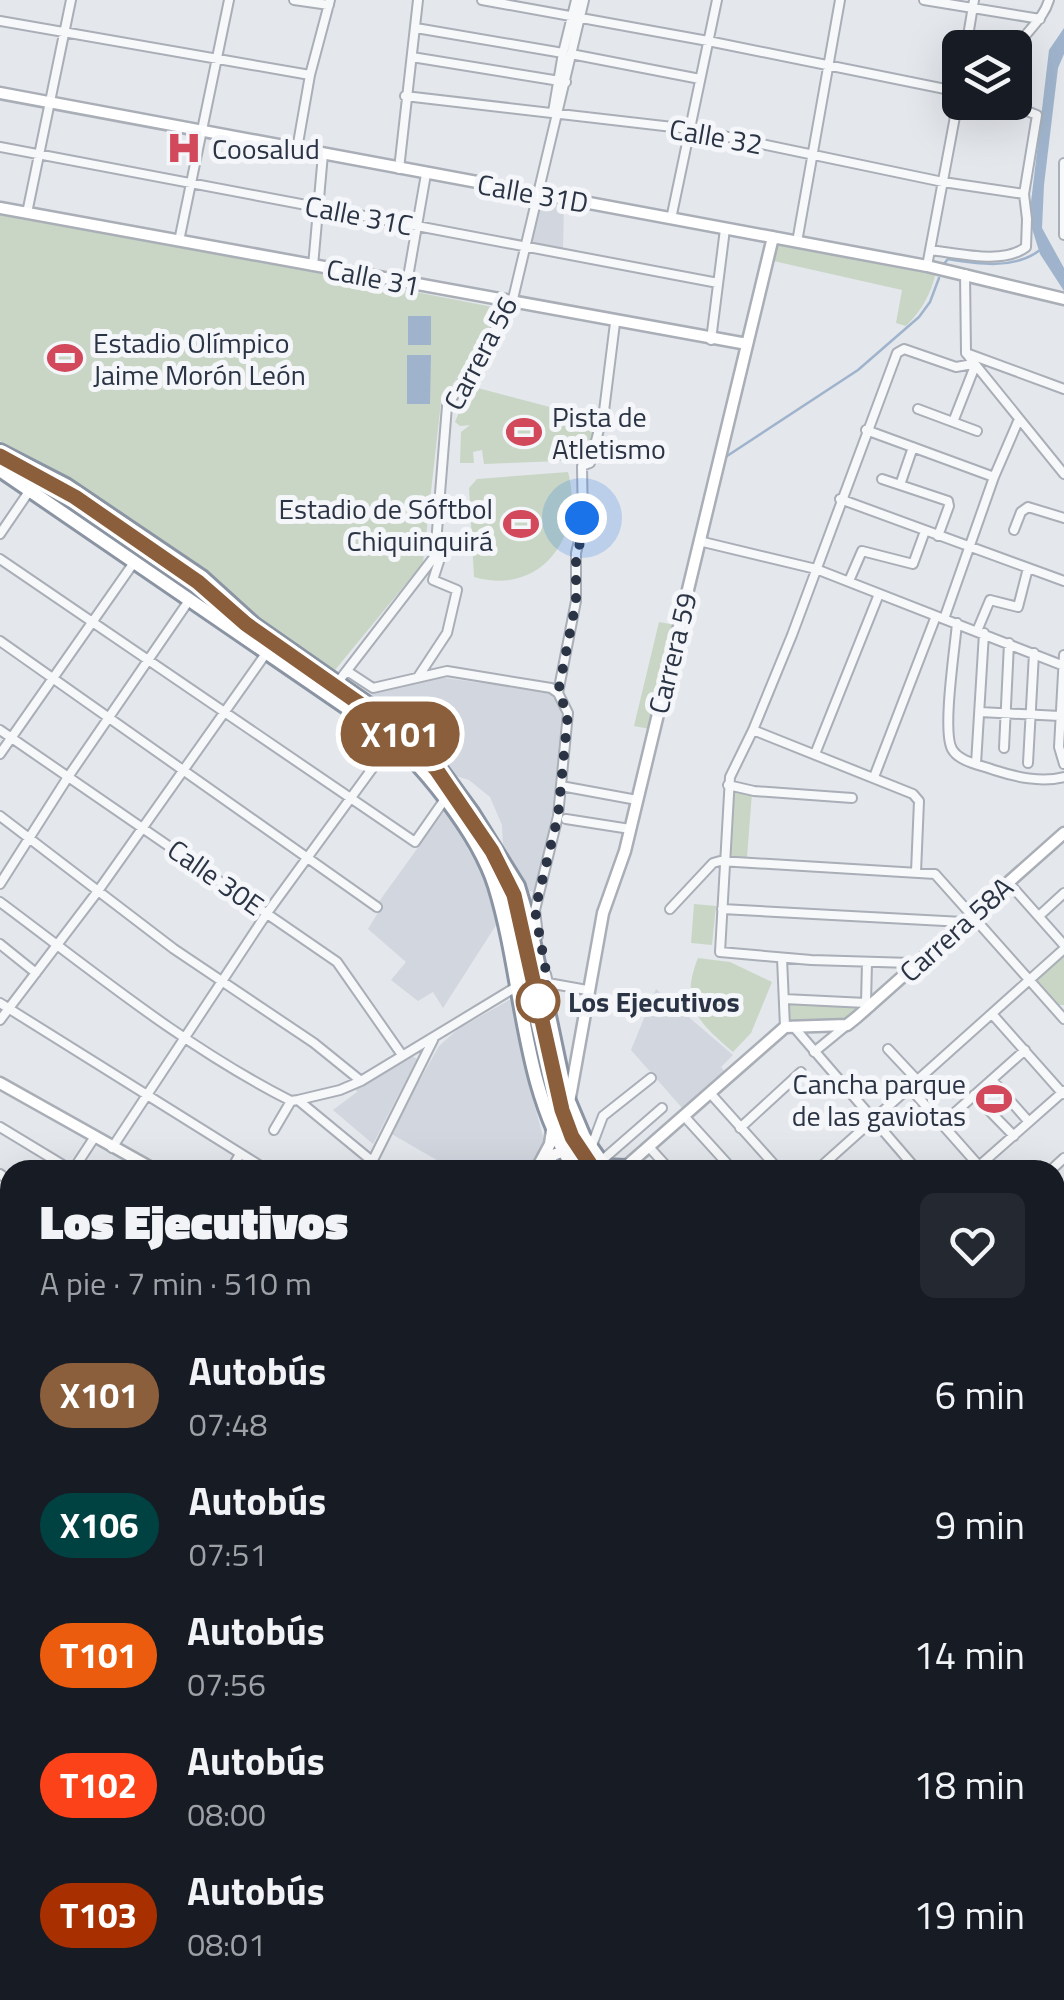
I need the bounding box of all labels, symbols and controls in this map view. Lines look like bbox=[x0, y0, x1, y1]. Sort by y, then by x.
map controls bbox=[942, 30, 1032, 120]
button: layers bbox=[942, 30, 1032, 120]
street label: Calle 32 bbox=[666, 107, 766, 165]
place label: Coosalud bbox=[212, 127, 320, 170]
hospital icon: Coosalud bbox=[165, 129, 203, 167]
street label: Calle 31D bbox=[474, 162, 592, 224]
street label: Calle 31C bbox=[301, 183, 417, 247]
street label: Calle 31 bbox=[323, 247, 423, 307]
street label: Carrera 56 bbox=[432, 288, 528, 418]
place label: Estadio Olímpico Jaime Morón León bbox=[93, 321, 306, 396]
sports icon: Estadio Olímpico Jaime Morón León bbox=[46, 339, 84, 377]
place label: Pista de Atletismo bbox=[552, 395, 666, 470]
sports icon: Pista de Atletismo bbox=[505, 413, 543, 451]
place label: Estadio de Sóftbol Chiquinquirá bbox=[279, 487, 493, 562]
your location bbox=[557, 493, 607, 543]
sports icon: Estadio de Sóftbol Chiquinquirá bbox=[502, 505, 540, 543]
street label: Carrera 59 bbox=[636, 588, 708, 718]
line badge: X101 bbox=[330, 702, 470, 766]
text: X101 bbox=[361, 707, 439, 761]
street label: Calle 30E bbox=[159, 828, 273, 926]
street label: Carrera 58A bbox=[889, 866, 1023, 992]
marker: Los Ejecutivos bbox=[517, 980, 559, 1022]
place label: Los Ejecutivos bbox=[568, 980, 740, 1023]
place label: Cancha parque de las gaviotas bbox=[792, 1062, 966, 1137]
sports icon: Cancha parque de las gaviotas bbox=[975, 1080, 1013, 1118]
text: Los Ejecutivos bbox=[40, 1185, 348, 1258]
button: heart bbox=[920, 1193, 1025, 1298]
text: A pie · 7 min · 510 m bbox=[40, 1259, 312, 1307]
text: Autobús bbox=[189, 1342, 326, 1400]
text: 6 min bbox=[935, 1366, 1025, 1424]
text: X101 bbox=[60, 1368, 139, 1422]
text: 07:48 bbox=[189, 1400, 267, 1448]
text: Autobús bbox=[189, 1472, 326, 1530]
text: 9 min bbox=[935, 1496, 1025, 1554]
text: X106 bbox=[60, 1498, 139, 1552]
text: 07:51 bbox=[189, 1530, 267, 1578]
text: Autobús bbox=[187, 1602, 325, 1660]
text: 14 min bbox=[914, 1626, 1025, 1684]
text: T101 bbox=[60, 1628, 137, 1682]
text: 07:56 bbox=[187, 1660, 266, 1708]
text: Autobús bbox=[187, 1732, 325, 1790]
text: 18 min bbox=[914, 1756, 1025, 1814]
text: T102 bbox=[60, 1758, 137, 1812]
text: 08:00 bbox=[187, 1790, 266, 1838]
text: Autobús bbox=[187, 1862, 325, 1920]
text: 19 min bbox=[914, 1886, 1025, 1944]
text: T103 bbox=[60, 1888, 137, 1942]
text: 08:01 bbox=[187, 1920, 266, 1968]

